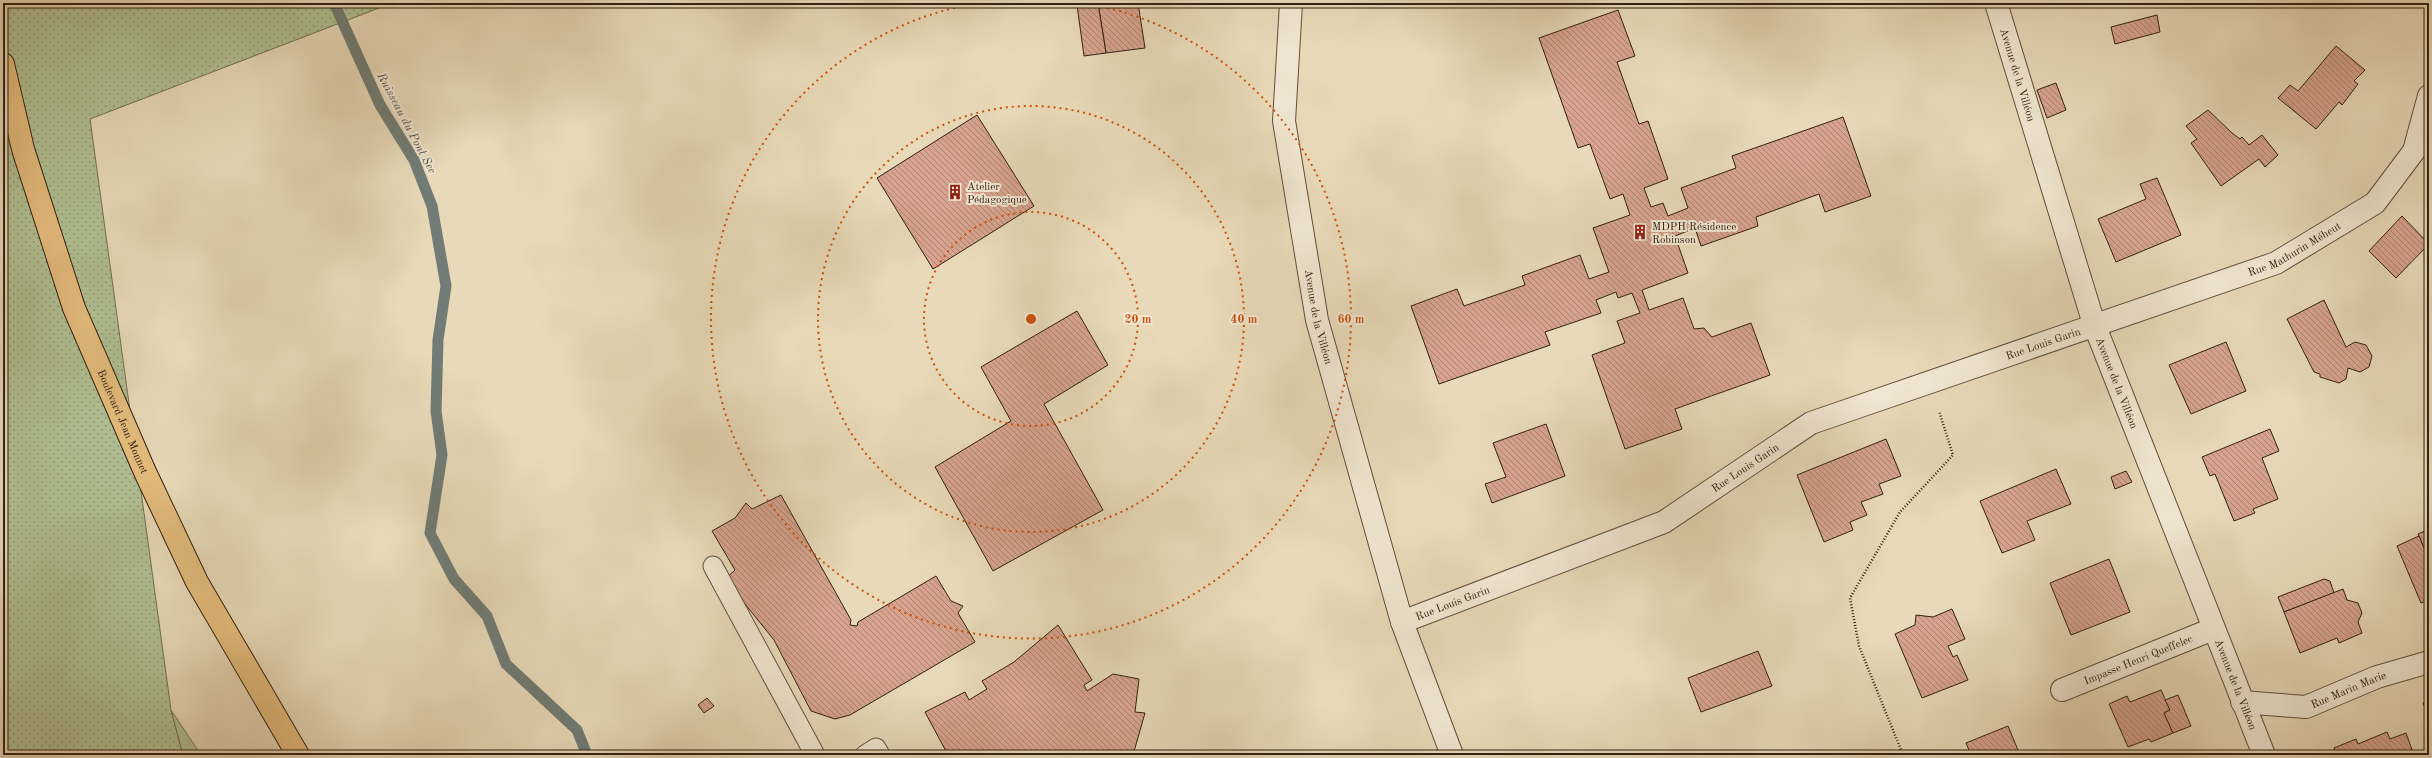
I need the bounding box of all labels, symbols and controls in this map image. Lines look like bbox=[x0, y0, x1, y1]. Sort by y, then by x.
street label: Avenue de la Villéon bbox=[1997, 27, 2036, 123]
water label: Ruisseau du Pont Sec bbox=[374, 70, 438, 176]
place label: Atelier Pédagogique bbox=[967, 182, 1027, 206]
building icon: Atelier Pédagogique bbox=[946, 183, 964, 201]
street label: Rue Mathurin Méheut bbox=[2247, 221, 2343, 279]
place label: MDPH Résidence Robinson bbox=[1652, 222, 1736, 246]
building icon: MDPH Résidence Robinson bbox=[1631, 223, 1649, 241]
street label: Avenue de la Villéon bbox=[1302, 269, 1333, 366]
centre of rings bbox=[1024, 312, 1038, 326]
text: 20 m bbox=[1125, 314, 1152, 326]
text: 40 m bbox=[1231, 314, 1258, 326]
text: 60 m bbox=[1338, 314, 1365, 326]
street label: Rue Louis Garin bbox=[2005, 327, 2082, 363]
street label: Avenue de la Villéon bbox=[2093, 336, 2139, 431]
street label: Boulevard Jean Monnet bbox=[94, 368, 149, 476]
street label: Rue Louis Garin bbox=[1710, 442, 1781, 495]
street label: Rue Louis Garin bbox=[1414, 585, 1492, 623]
street label: Impasse Henri Queffelec bbox=[2083, 634, 2195, 688]
street label: Avenue de la Villéon bbox=[2212, 638, 2258, 732]
street label: Rue Marin Marie bbox=[2310, 671, 2387, 711]

